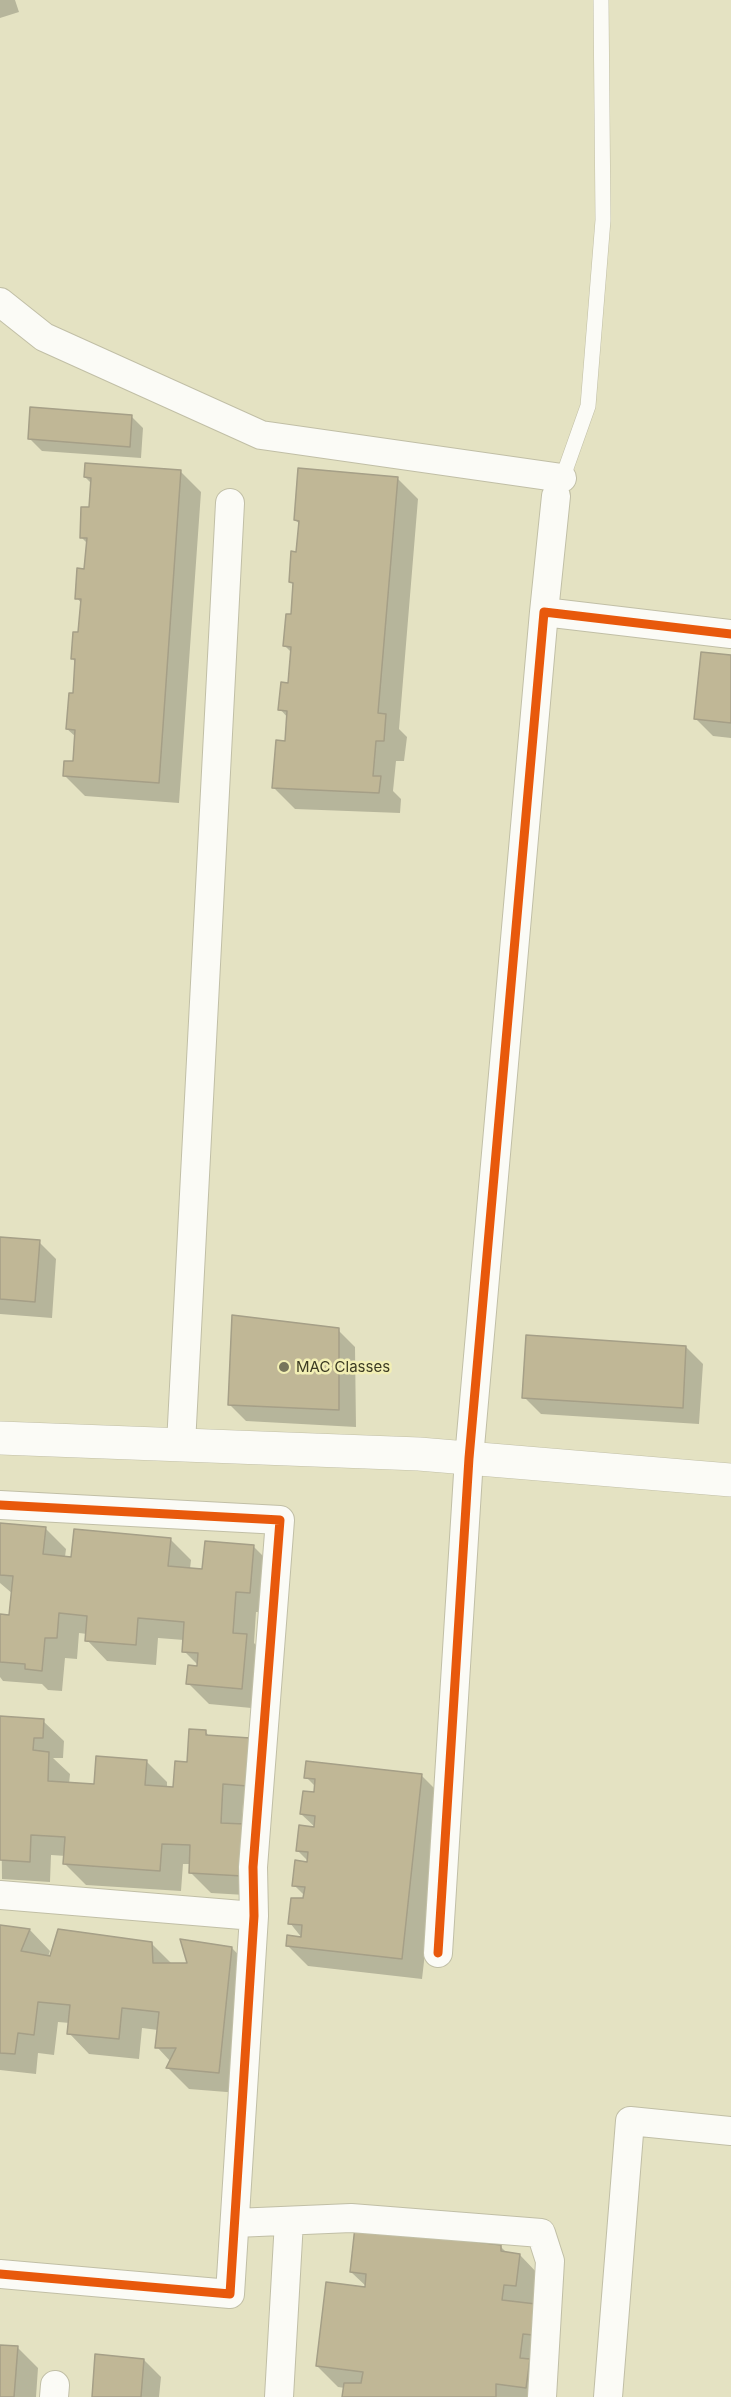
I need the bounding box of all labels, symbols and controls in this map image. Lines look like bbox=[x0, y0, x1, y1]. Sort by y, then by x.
place label: MAC Classes bbox=[296, 1358, 390, 1376]
marker: MAC Classes bbox=[277, 1360, 291, 1374]

